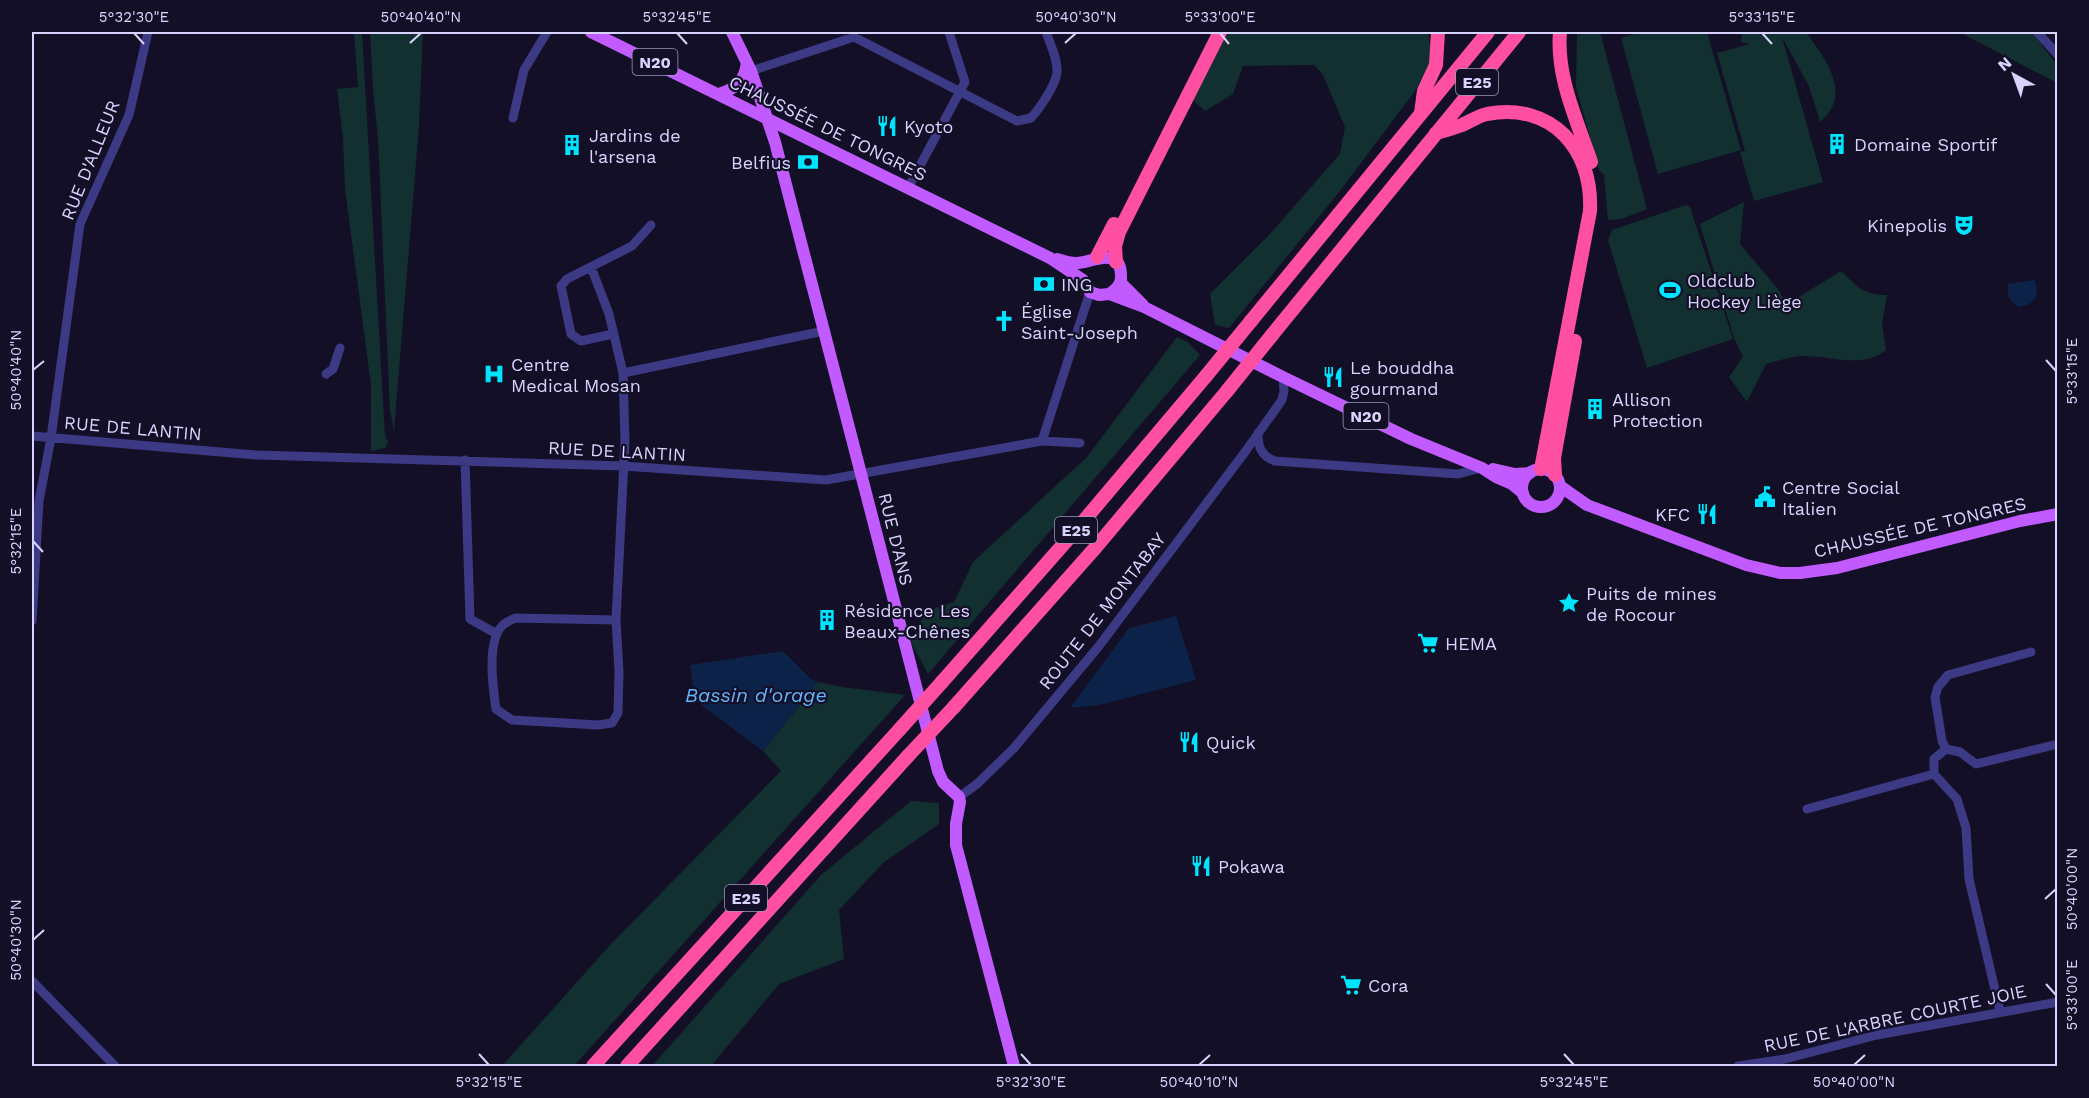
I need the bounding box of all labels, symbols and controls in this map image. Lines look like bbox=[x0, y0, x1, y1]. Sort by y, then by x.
text: 5°32'30"E bbox=[99, 8, 169, 26]
text: 50°40'40"N bbox=[381, 8, 461, 26]
text: 5°32'45"E bbox=[643, 8, 711, 26]
text: 50°40'30"N bbox=[1035, 8, 1117, 26]
text: 5°33'00"E bbox=[1185, 8, 1255, 26]
text: 5°33'15"E bbox=[1729, 8, 1795, 26]
north arrow bbox=[1984, 45, 2044, 105]
road number: N20 bbox=[632, 49, 678, 75]
text: N bbox=[1994, 53, 2015, 75]
road number: E25 bbox=[1456, 69, 1498, 95]
street label: CHAUSSÉE DE TONGRES bbox=[726, 71, 930, 185]
street label: RUE D'ALLEUR bbox=[56, 97, 124, 223]
restaurant icon: Kyoto bbox=[875, 114, 899, 138]
place label: Kyoto bbox=[904, 116, 953, 137]
place label: Jardins de l'arsena bbox=[589, 125, 681, 167]
building icon: Domaine Sportif bbox=[1825, 132, 1849, 156]
building icon: Jardins de l'arsena bbox=[560, 133, 584, 157]
place label: Domaine Sportif bbox=[1854, 134, 1997, 155]
bank icon: Belfius bbox=[796, 150, 820, 174]
place label: Belfius bbox=[731, 152, 791, 173]
theatre icon: Kinepolis bbox=[1952, 213, 1976, 237]
place label: Kinepolis bbox=[1867, 215, 1947, 236]
place label: Oldclub Hockey Liège bbox=[1687, 270, 1802, 312]
bank icon: ING bbox=[1032, 272, 1056, 296]
place label: ING bbox=[1061, 274, 1093, 295]
sports icon: Oldclub Hockey Liège bbox=[1658, 278, 1682, 302]
place label: Église Saint-Joseph bbox=[1021, 301, 1138, 343]
church icon: Église Saint-Joseph bbox=[992, 309, 1016, 333]
text: 50°40'40"N bbox=[7, 330, 25, 410]
text: 5°33'15"E bbox=[2063, 338, 2081, 404]
place label: Centre Medical Mosan bbox=[511, 354, 641, 396]
place label: Le bouddha gourmand bbox=[1350, 357, 1454, 399]
hospital icon: Centre Medical Mosan bbox=[482, 362, 506, 386]
restaurant icon: Le bouddha gourmand bbox=[1321, 365, 1345, 389]
place label: Allison Protection bbox=[1612, 389, 1703, 431]
building icon: Allison Protection bbox=[1583, 397, 1607, 421]
road number: N20 bbox=[1344, 403, 1388, 429]
street label: RUE DE LANTIN bbox=[63, 412, 203, 444]
street label: RUE DE LANTIN bbox=[547, 437, 687, 465]
place label: Centre Social Italien bbox=[1782, 477, 1900, 519]
public building icon: Centre Social Italien bbox=[1753, 485, 1777, 509]
street label: RUE D'ANS bbox=[874, 491, 918, 587]
street label: CHAUSSÉE DE TONGRES bbox=[1812, 492, 2028, 562]
restaurant icon: KFC bbox=[1695, 502, 1719, 526]
place label: KFC bbox=[1655, 504, 1690, 525]
text: 5°32'15"E bbox=[7, 508, 25, 574]
road number: E25 bbox=[1055, 517, 1097, 543]
street label: ROUTE DE MONTABAY bbox=[1034, 528, 1170, 693]
place label: Puits de mines de Rocour bbox=[1586, 583, 1717, 625]
place icon: Puits de mines de Rocour bbox=[1557, 591, 1581, 615]
place label: Résidence Les Beaux-Chênes bbox=[844, 600, 970, 642]
building icon: Résidence Les Beaux-Chênes bbox=[815, 608, 839, 632]
supermarket icon: HEMA bbox=[1416, 631, 1440, 655]
place label: HEMA bbox=[1445, 633, 1497, 654]
water label: Bassin d'orage bbox=[685, 683, 827, 707]
restaurant icon: Quick bbox=[1177, 730, 1201, 754]
place label: Quick bbox=[1206, 732, 1256, 753]
text: 50°40'00"N bbox=[2063, 848, 2081, 930]
restaurant icon: Pokawa bbox=[1189, 854, 1213, 878]
place label: Pokawa bbox=[1218, 856, 1285, 877]
road number: E25 bbox=[725, 885, 767, 911]
text: 50°40'30"N bbox=[7, 899, 25, 981]
text: 5°33'00"E bbox=[2063, 960, 2081, 1030]
supermarket icon: Cora bbox=[1339, 973, 1363, 997]
place label: Cora bbox=[1368, 975, 1408, 996]
street label: RUE DE L'ARBRE COURTE JOIE bbox=[1762, 980, 2028, 1056]
text: 5°32'15"E bbox=[456, 1073, 522, 1091]
text: 5°32'30"E bbox=[996, 1073, 1066, 1091]
text: 50°40'10"N bbox=[1160, 1073, 1238, 1091]
text: 5°32'45"E bbox=[1540, 1073, 1608, 1091]
text: 50°40'00"N bbox=[1813, 1073, 1895, 1091]

